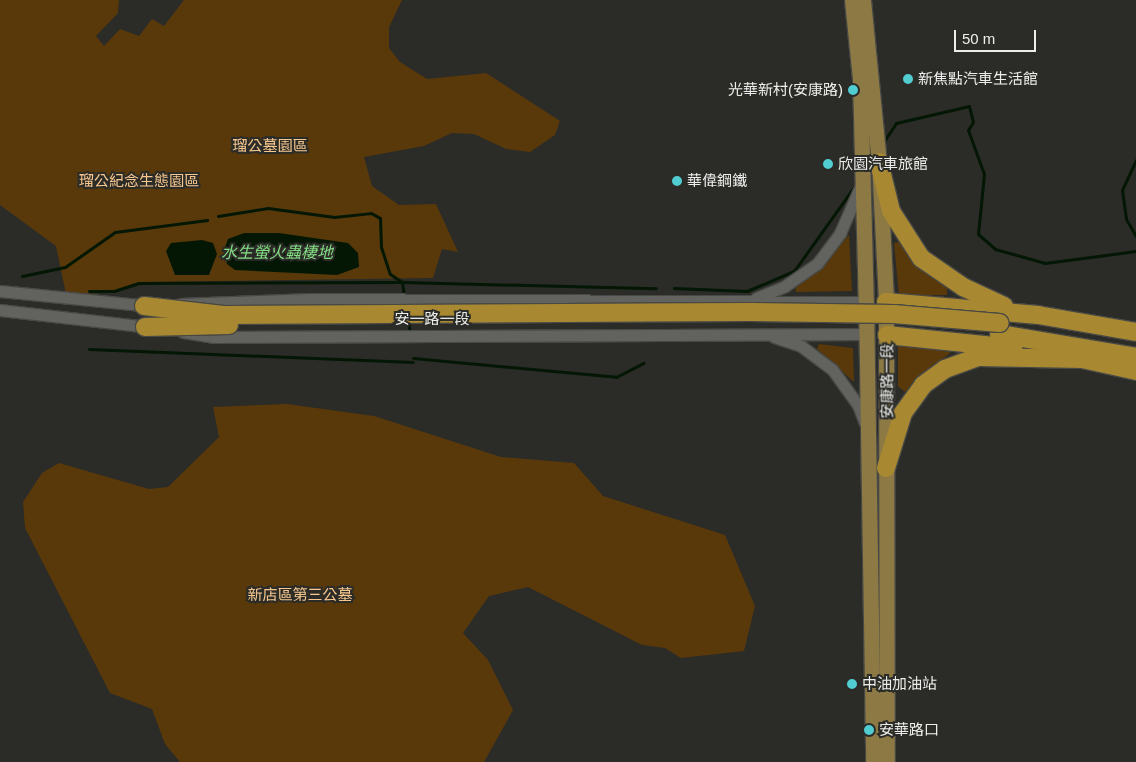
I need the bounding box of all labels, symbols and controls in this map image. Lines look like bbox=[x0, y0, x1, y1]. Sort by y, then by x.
scale bar bbox=[956, 20, 1038, 52]
text: 50 m bbox=[962, 30, 995, 47]
place label: 新焦點汽車生活館 bbox=[918, 70, 1038, 88]
marker: 新焦點汽車生活館 bbox=[902, 73, 914, 85]
place label: 光華新村(安康路) bbox=[728, 81, 843, 99]
marker: 光華新村(安康路) bbox=[847, 84, 859, 96]
park label: 瑠公墓園區 bbox=[233, 137, 307, 155]
place label: 欣園汽車旅館 bbox=[838, 155, 928, 173]
marker: 欣園汽車旅館 bbox=[822, 158, 834, 170]
park label: 瑠公紀念生態園區 bbox=[79, 172, 199, 190]
place label: 華偉鋼鐵 bbox=[687, 172, 747, 190]
marker: 華偉鋼鐵 bbox=[671, 175, 683, 187]
water label: 水生螢火蟲棲地 bbox=[221, 243, 333, 263]
street label: 安一路一段 bbox=[395, 310, 469, 328]
street label: 安康路一段 bbox=[878, 344, 896, 418]
park label: 新店區第三公墓 bbox=[248, 586, 352, 604]
place label: 中油加油站 bbox=[862, 675, 937, 693]
marker: 中油加油站 bbox=[846, 678, 858, 690]
place label: 安華路口 bbox=[879, 721, 939, 739]
marker: 安華路口 bbox=[863, 724, 875, 736]

